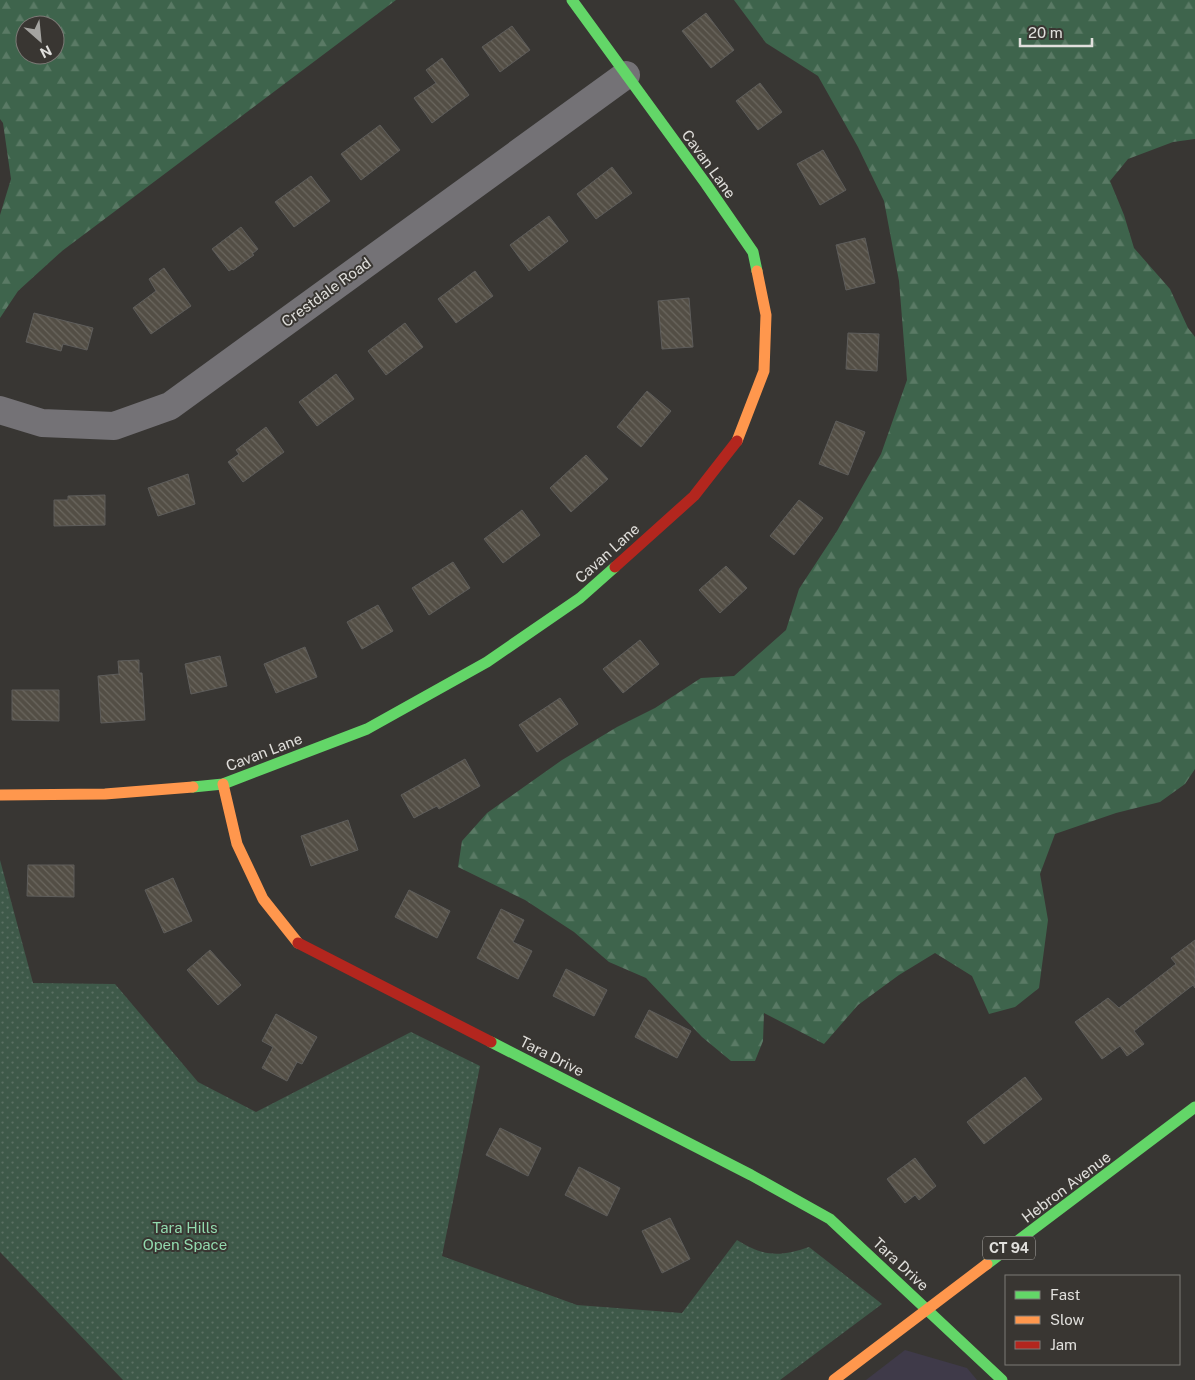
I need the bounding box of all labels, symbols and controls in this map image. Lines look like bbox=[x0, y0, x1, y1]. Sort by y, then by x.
north arrow bbox=[15, 15, 65, 65]
scale bar bbox=[1020, 15, 1092, 47]
text: 20 m bbox=[1028, 24, 1063, 41]
text: N bbox=[37, 42, 54, 61]
street label: Cavan Lane bbox=[679, 127, 739, 201]
street label: Crestdale Road bbox=[278, 254, 374, 330]
street label: Cavan Lane bbox=[572, 520, 642, 586]
street label: Cavan Lane bbox=[224, 730, 304, 774]
street label: Tara Drive bbox=[517, 1033, 587, 1079]
street label: Hebron Avenue bbox=[1018, 1148, 1114, 1226]
park label: Tara Hills Open Space bbox=[143, 1219, 227, 1253]
street label: Tara Drive bbox=[870, 1234, 932, 1294]
road number: CT 94 bbox=[983, 1236, 1035, 1260]
legend bbox=[1005, 1275, 1180, 1365]
text: Fast bbox=[1050, 1286, 1080, 1303]
text: Slow bbox=[1050, 1311, 1085, 1328]
text: Jam bbox=[1050, 1336, 1077, 1353]

